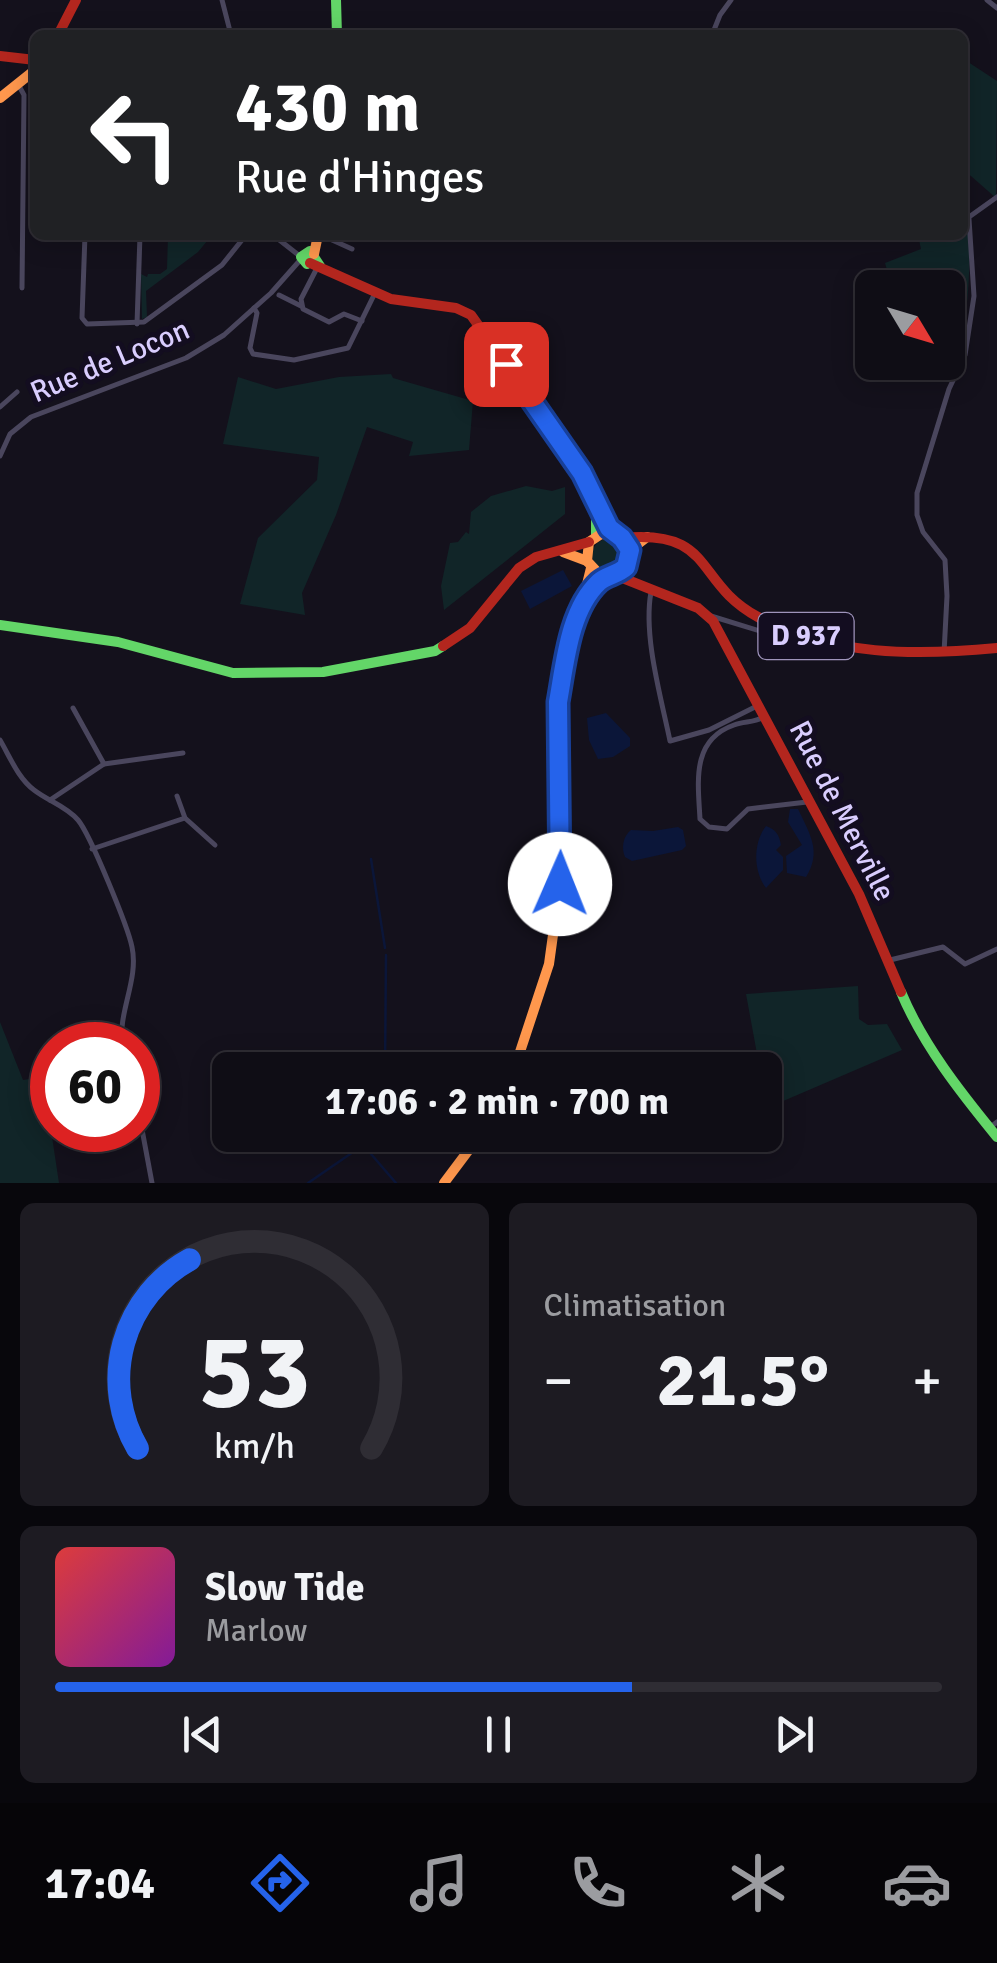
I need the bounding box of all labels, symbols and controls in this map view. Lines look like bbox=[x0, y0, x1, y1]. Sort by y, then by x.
text: 430 m bbox=[235, 64, 420, 150]
icon: left bbox=[70, 70, 200, 200]
text: Rue d'Hinges bbox=[235, 150, 484, 205]
north arrow bbox=[855, 270, 965, 380]
map controls bbox=[855, 270, 965, 380]
street label: Rue de Locon bbox=[25, 311, 195, 411]
pin bbox=[464, 322, 549, 407]
icon: arrive bbox=[479, 337, 534, 392]
road number: D 937 bbox=[758, 613, 854, 659]
street label: Rue de Merville bbox=[781, 715, 903, 907]
position arrow bbox=[508, 832, 612, 936]
speed limit sign: 60 bbox=[30, 1022, 160, 1152]
text: 17:06 · 2 min · 700 m bbox=[325, 1078, 669, 1125]
text: Climatisation bbox=[544, 1286, 726, 1325]
text: 53 bbox=[198, 1308, 310, 1436]
text: 21.5° bbox=[656, 1334, 829, 1427]
text: − bbox=[544, 1347, 573, 1415]
text: + bbox=[912, 1347, 942, 1415]
text: km/h bbox=[214, 1424, 295, 1468]
text: Slow Tide bbox=[205, 1564, 365, 1611]
text: Marlow bbox=[205, 1611, 307, 1650]
icon: previous bbox=[175, 1707, 230, 1762]
icon: pause bbox=[471, 1707, 526, 1762]
icon: next bbox=[767, 1707, 822, 1762]
icon: directions bbox=[245, 1848, 315, 1918]
icon: music bbox=[404, 1848, 474, 1918]
icon: phone bbox=[563, 1848, 633, 1918]
icon: climate bbox=[723, 1848, 793, 1918]
icon: car bbox=[882, 1848, 952, 1918]
text: 17:04 bbox=[45, 1856, 155, 1911]

